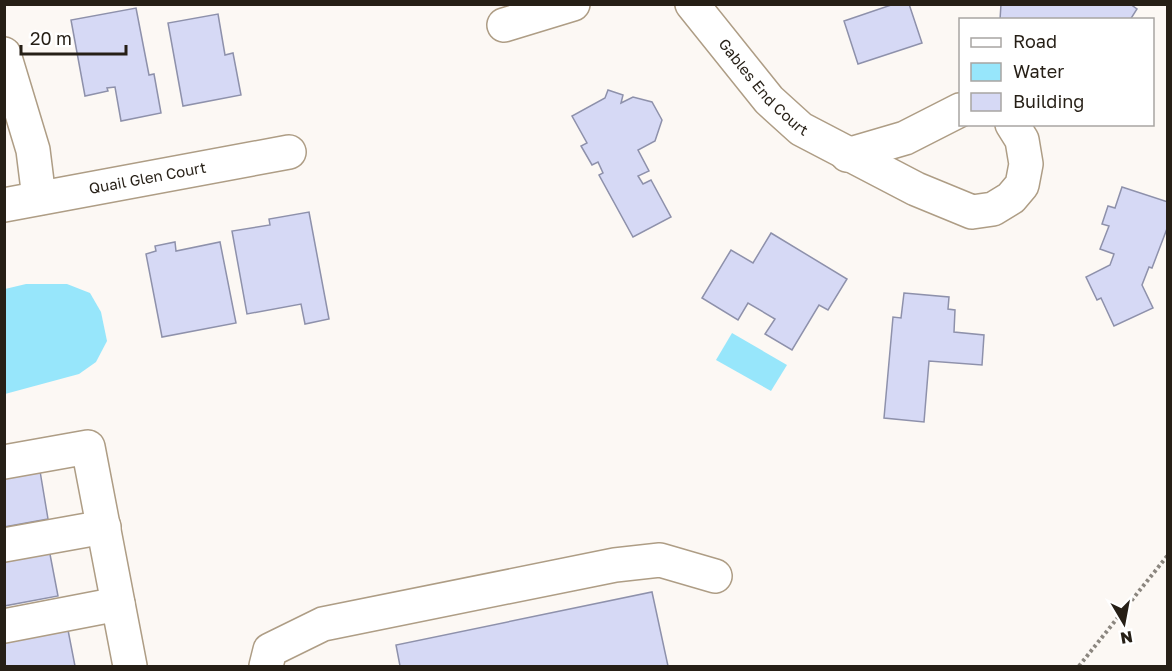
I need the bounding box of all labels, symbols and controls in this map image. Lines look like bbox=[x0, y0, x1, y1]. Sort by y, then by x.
scale bar bbox=[21, 18, 126, 56]
legend bbox=[959, 18, 1154, 126]
text: 20 m bbox=[30, 27, 72, 49]
text: Road bbox=[1013, 30, 1057, 52]
street label: Gables End Court bbox=[715, 35, 811, 139]
text: Water bbox=[1013, 60, 1064, 82]
text: Building bbox=[1013, 90, 1084, 112]
street label: Quail Glen Court bbox=[87, 158, 207, 197]
north arrow bbox=[1094, 593, 1154, 653]
text: N bbox=[1119, 627, 1134, 649]

